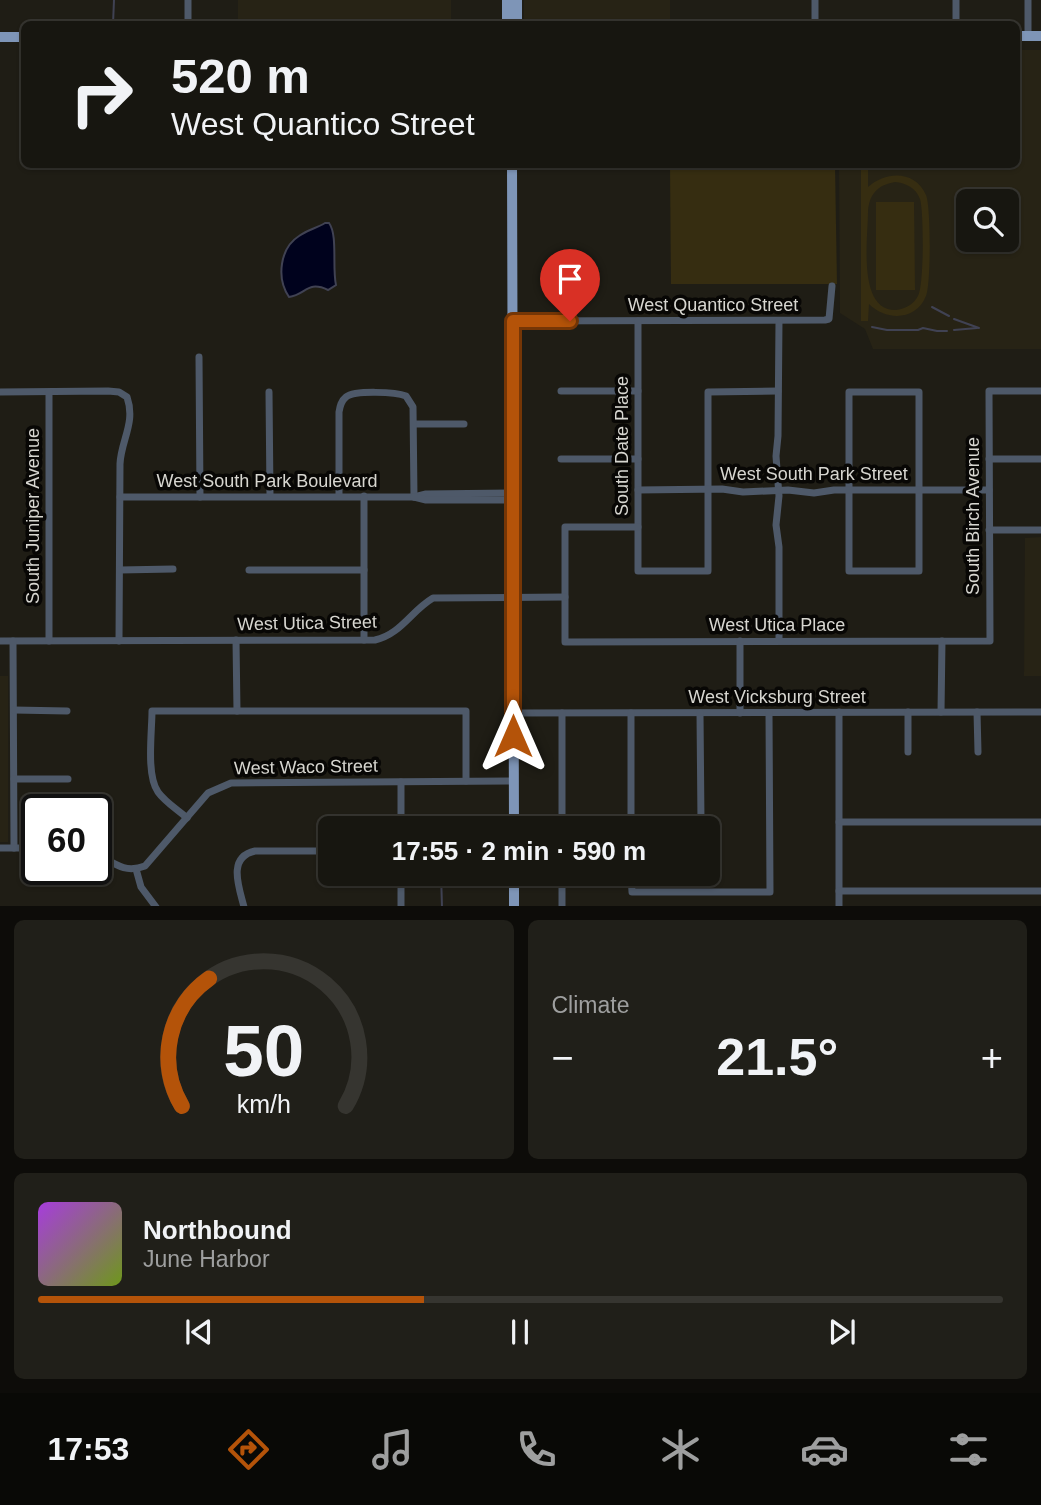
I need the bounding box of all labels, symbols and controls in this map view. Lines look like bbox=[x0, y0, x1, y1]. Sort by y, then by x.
icon: right bbox=[56, 49, 147, 140]
text: 520 m bbox=[171, 49, 310, 103]
text: West Quantico Street bbox=[171, 106, 475, 142]
map controls bbox=[956, 189, 1019, 252]
button: search bbox=[956, 189, 1019, 252]
pin bbox=[540, 249, 600, 321]
icon: arrive bbox=[551, 260, 589, 298]
street label: West Quantico Street bbox=[628, 295, 798, 315]
street label: South Date Place bbox=[612, 376, 632, 516]
street label: South Juniper Avenue bbox=[23, 428, 43, 604]
street label: South Birch Avenue bbox=[963, 437, 983, 595]
street label: West South Park Street bbox=[720, 464, 908, 484]
street label: West South Park Boulevard bbox=[157, 471, 377, 491]
street label: West Utica Street bbox=[237, 612, 377, 634]
street label: West Utica Place bbox=[709, 615, 845, 635]
street label: West Vicksburg Street bbox=[688, 687, 866, 707]
position arrow bbox=[476, 699, 550, 773]
street label: West Waco Street bbox=[234, 756, 378, 778]
speed limit sign: 60 bbox=[21, 794, 112, 885]
text: 17:55 · 2 min · 590 m bbox=[392, 836, 646, 866]
text: Climate bbox=[552, 992, 629, 1018]
text: 50 bbox=[223, 1010, 304, 1091]
text: 21.5° bbox=[716, 1028, 838, 1086]
text: − bbox=[552, 1037, 574, 1079]
text: + bbox=[981, 1037, 1003, 1079]
text: km/h bbox=[237, 1089, 291, 1117]
text: Northbound bbox=[143, 1215, 292, 1245]
text: June Harbor bbox=[143, 1246, 270, 1272]
icon: previous bbox=[180, 1313, 218, 1351]
icon: pause bbox=[501, 1313, 539, 1351]
icon: next bbox=[823, 1313, 861, 1351]
icon: directions bbox=[224, 1425, 273, 1474]
icon: music bbox=[368, 1425, 417, 1474]
icon: phone bbox=[512, 1425, 561, 1474]
icon: climate bbox=[656, 1425, 705, 1474]
icon: car bbox=[800, 1425, 849, 1474]
icon: filters bbox=[944, 1425, 993, 1474]
text: 17:53 bbox=[48, 1431, 129, 1467]

